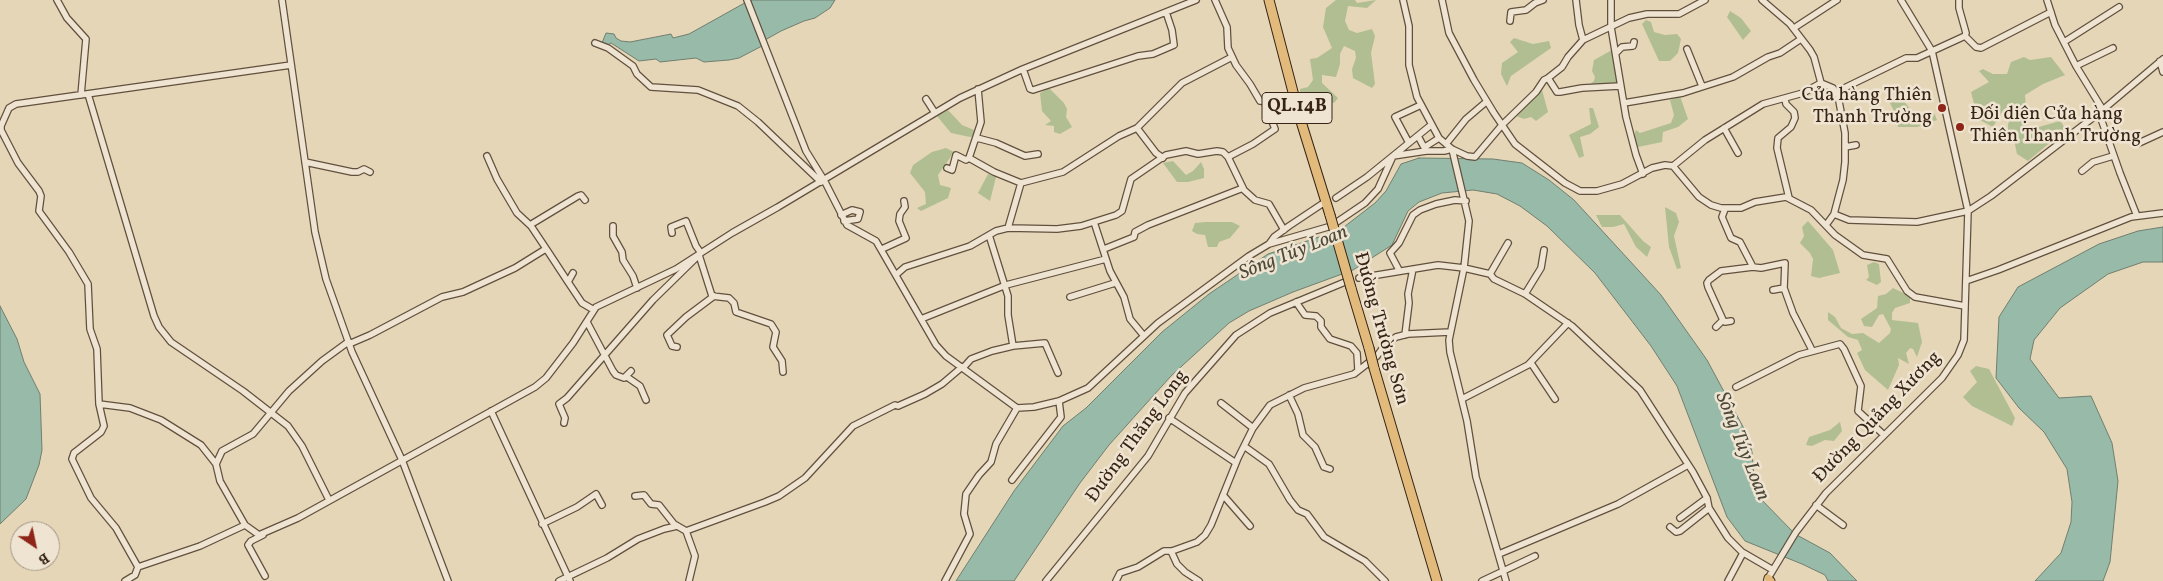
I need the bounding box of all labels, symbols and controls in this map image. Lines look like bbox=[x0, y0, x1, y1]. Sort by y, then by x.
place label: Cửa hàng Thiên Thanh Trường bbox=[1801, 86, 1932, 130]
road number: QL.14B bbox=[1262, 92, 1332, 124]
marker: Cửa hàng Thiên Thanh Trường bbox=[1936, 102, 1948, 114]
place label: Đối diện Cửa hàng Thiên Thanh Trường bbox=[1970, 105, 2141, 149]
marker: Đối diện Cửa hàng Thiên Thanh Trường bbox=[1954, 121, 1966, 133]
water label: Sông Túy Loan bbox=[1236, 221, 1352, 287]
street label: Đường Trường Sơn bbox=[1347, 250, 1413, 408]
street label: Đường Quảng Xương bbox=[1809, 347, 1947, 489]
street label: Đường Thăng Long bbox=[1082, 366, 1194, 508]
water label: Sông Túy Loan bbox=[1708, 389, 1774, 505]
north arrow bbox=[10, 521, 60, 571]
text: B bbox=[34, 548, 52, 569]

